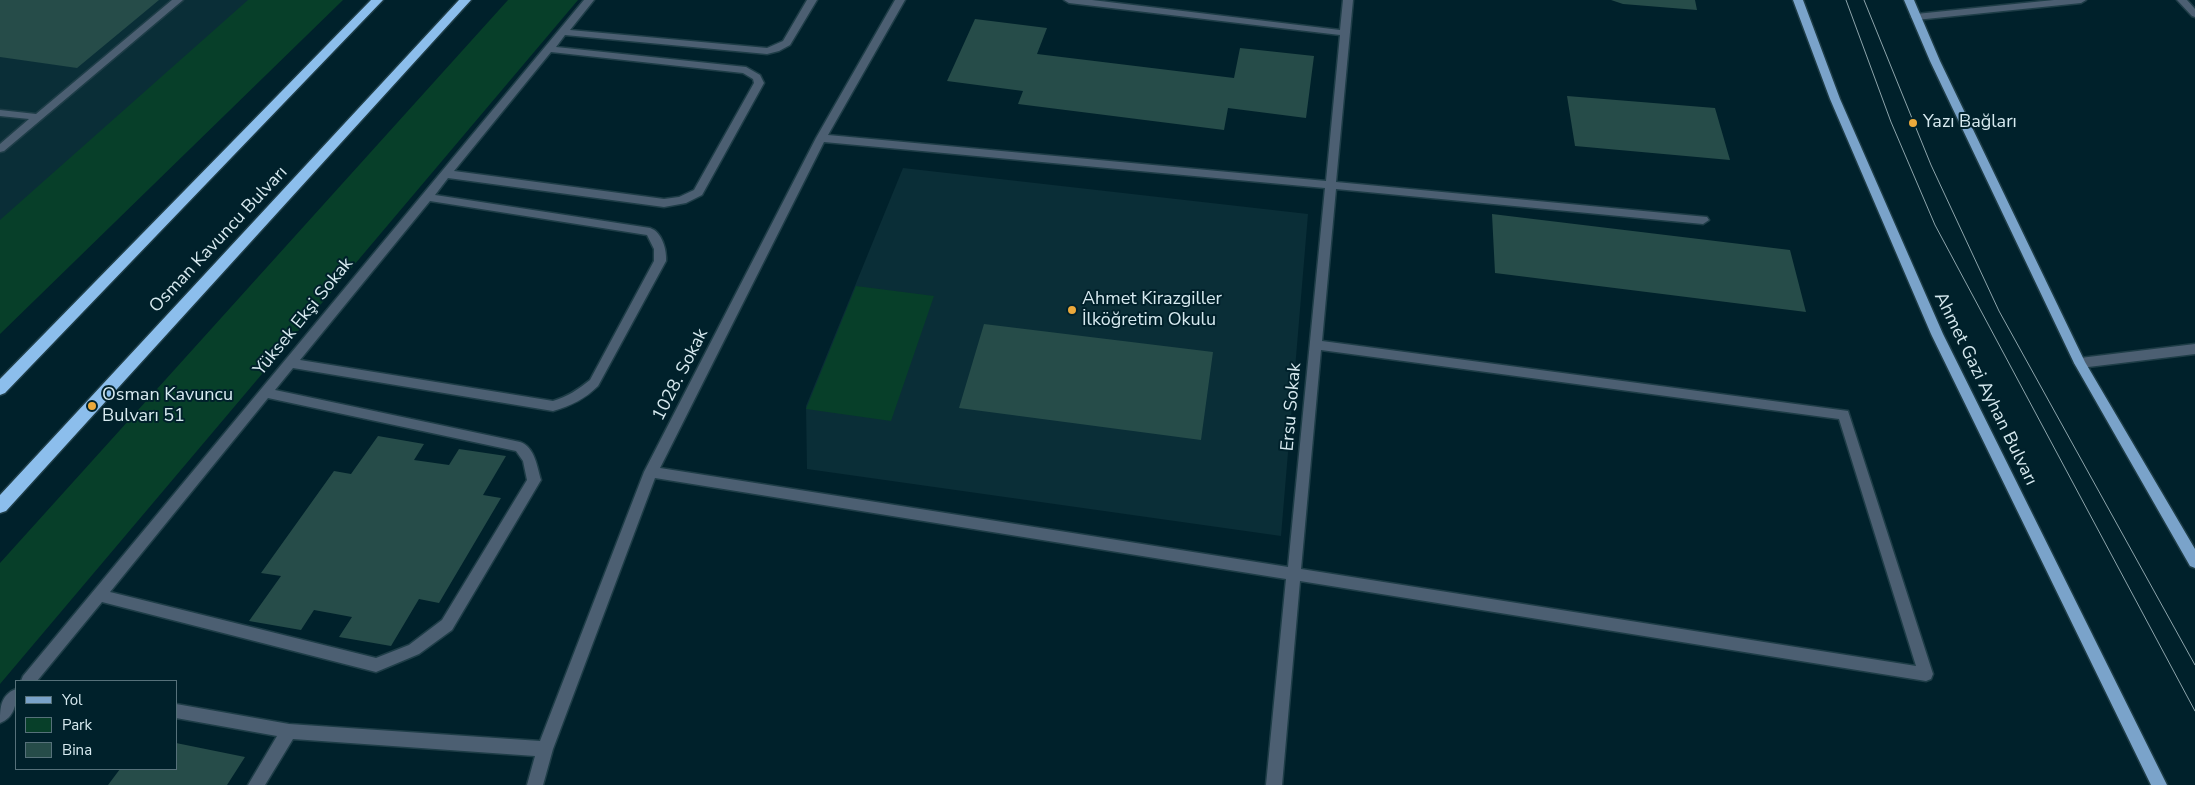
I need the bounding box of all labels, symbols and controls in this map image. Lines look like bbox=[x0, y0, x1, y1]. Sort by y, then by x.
place label: Yazı Bağları bbox=[1923, 112, 2017, 134]
marker: Yazı Bağları bbox=[1907, 117, 1919, 129]
street label: Osman Kavuncu Bulvarı bbox=[146, 162, 292, 318]
street label: Yüksek Ekşi Sokak bbox=[250, 254, 358, 380]
place label: Ahmet Kirazgiller İlköğretim Okulu bbox=[1082, 289, 1222, 332]
street label: Ahmet Gazi Ayhan Bulvarı bbox=[1929, 289, 2041, 489]
marker: Ahmet Kirazgiller İlköğretim Okulu bbox=[1066, 304, 1078, 316]
street label: 1028. Sokak bbox=[649, 325, 713, 425]
street label: Ersu Sokak bbox=[1277, 362, 1307, 452]
place label: Osman Kavuncu Bulvarı 51 bbox=[102, 385, 233, 428]
marker: Osman Kavuncu Bulvarı 51 bbox=[86, 400, 98, 412]
legend bbox=[15, 680, 178, 770]
text: Yol bbox=[62, 690, 83, 710]
text: Park bbox=[62, 715, 92, 735]
text: Bina bbox=[62, 740, 92, 760]

